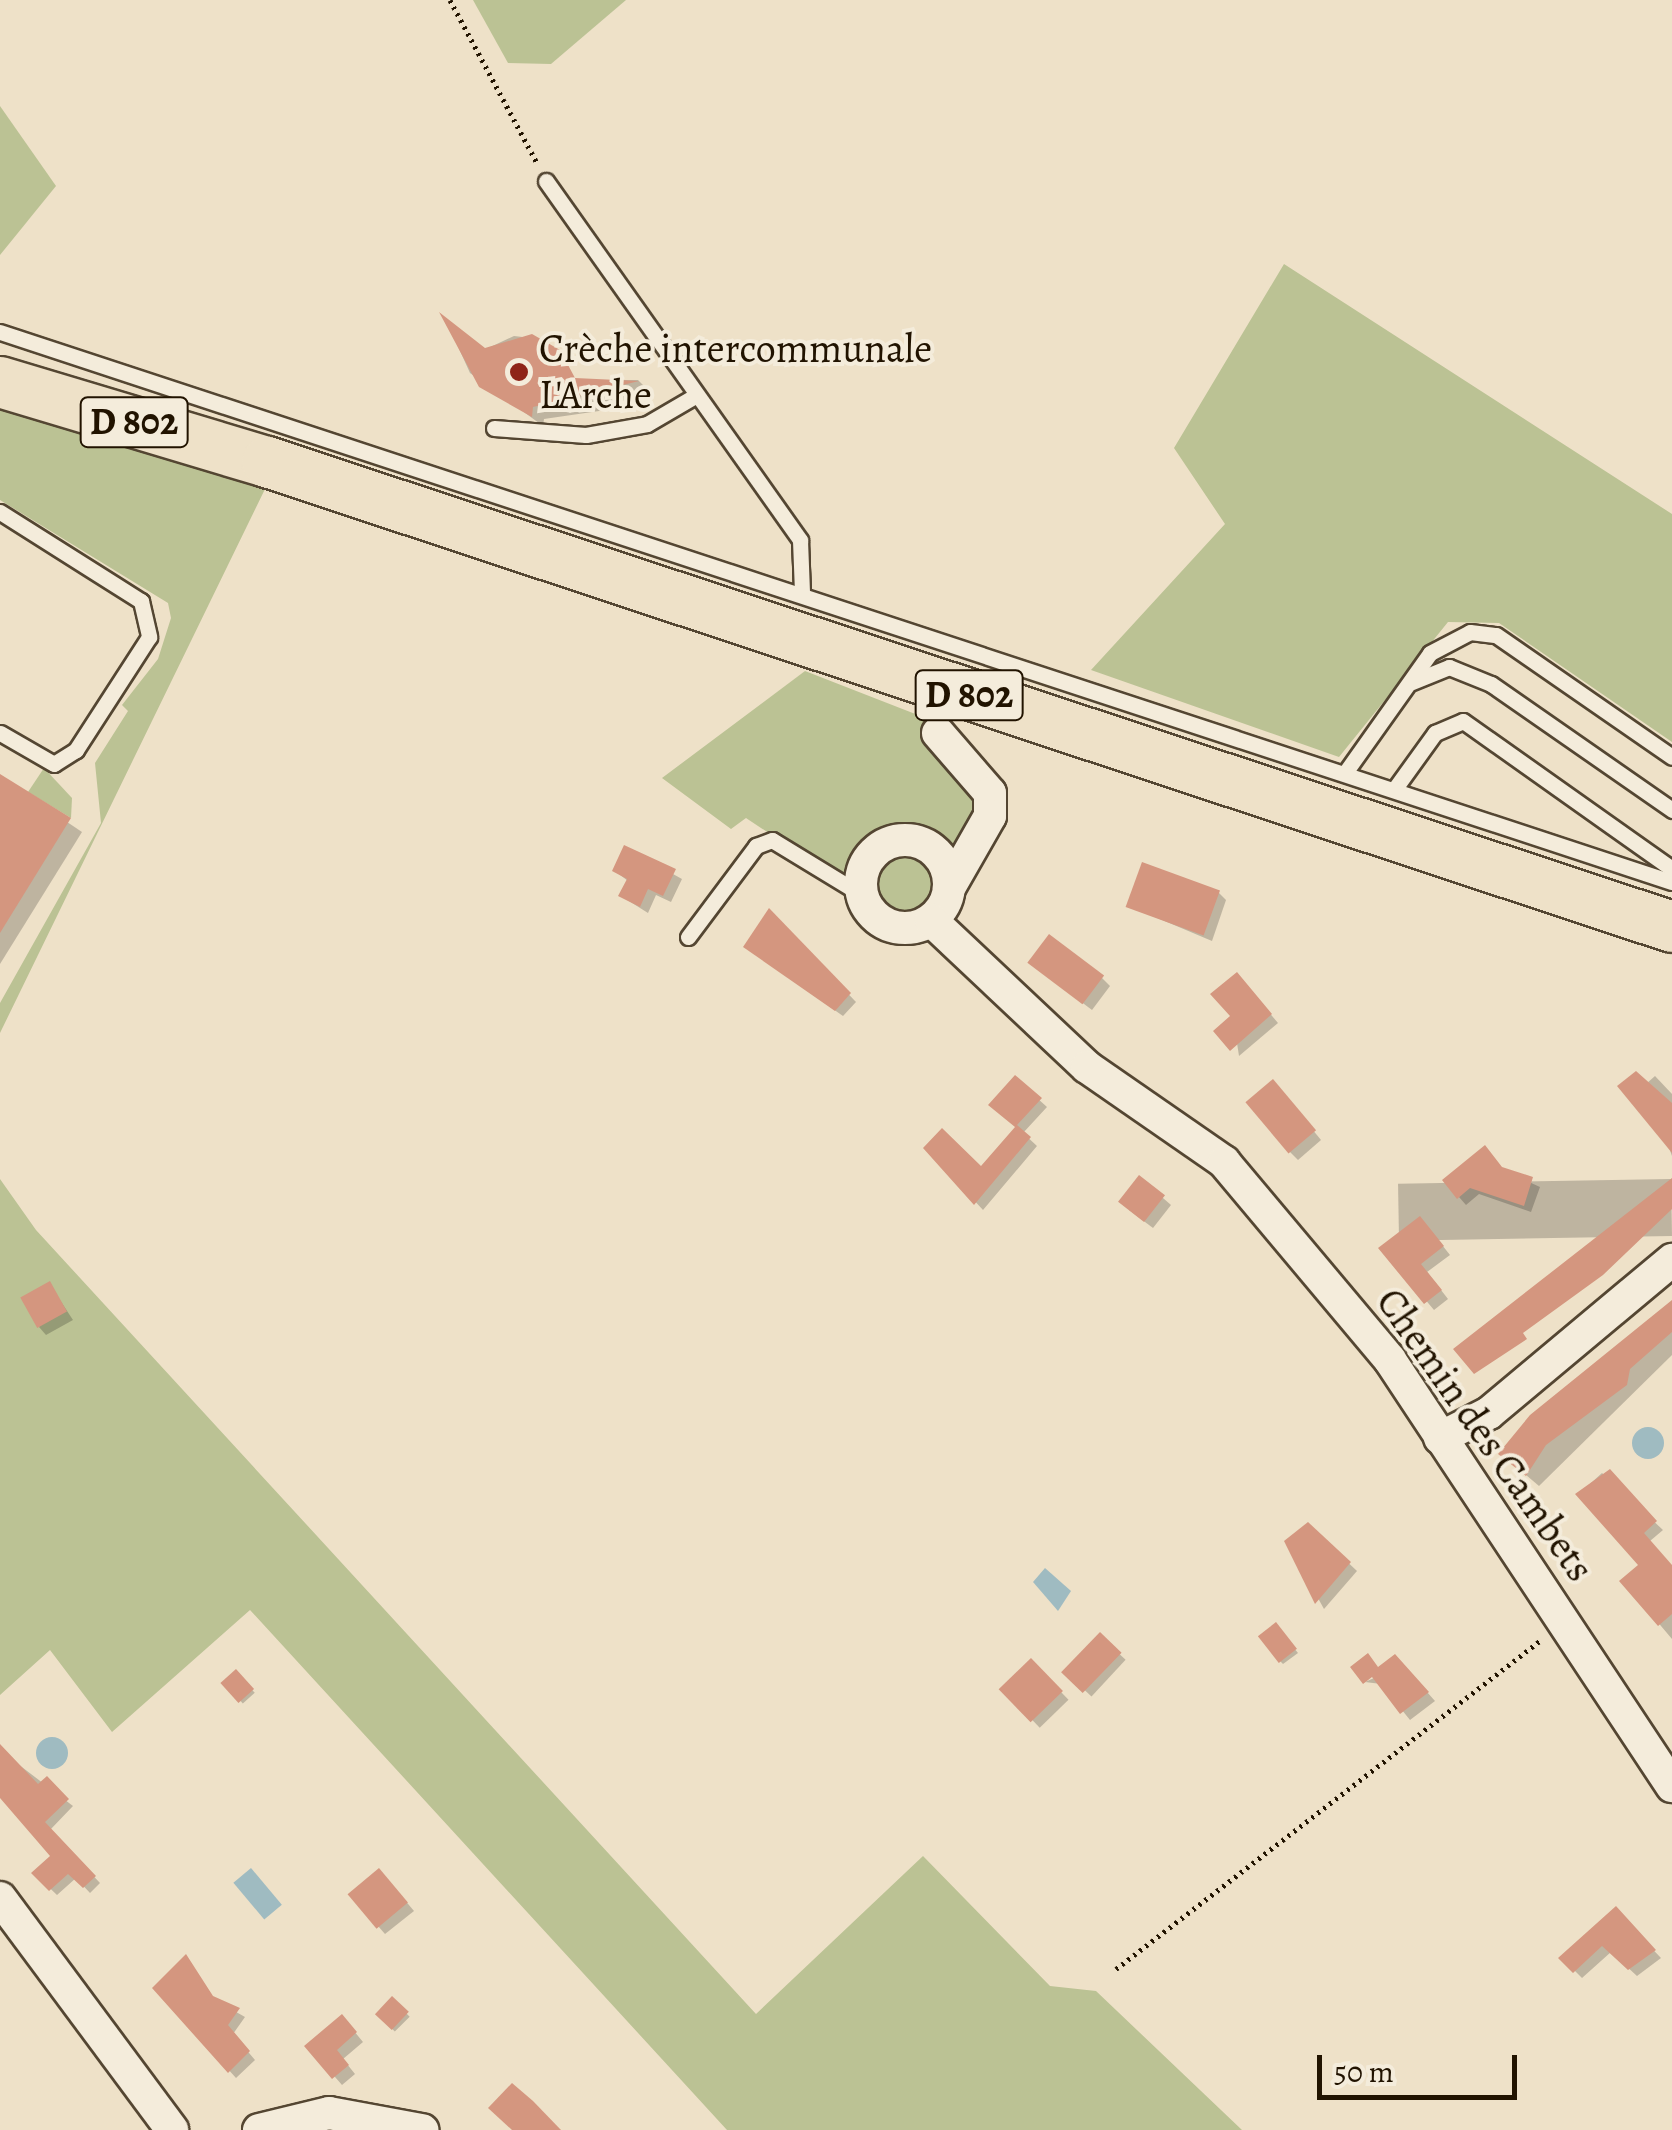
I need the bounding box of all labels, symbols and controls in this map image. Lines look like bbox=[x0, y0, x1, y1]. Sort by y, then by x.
place label: Crèche intercommunale L'Arche bbox=[539, 325, 932, 419]
marker: Crèche intercommunale L'Arche bbox=[508, 361, 530, 383]
road number: D 802 bbox=[79, 389, 189, 455]
road number: D 802 bbox=[914, 662, 1024, 728]
street label: Chemin des Cambets bbox=[1366, 1279, 1604, 1591]
scale bar bbox=[1322, 2035, 1522, 2097]
text: 50 m bbox=[1334, 2052, 1394, 2092]

